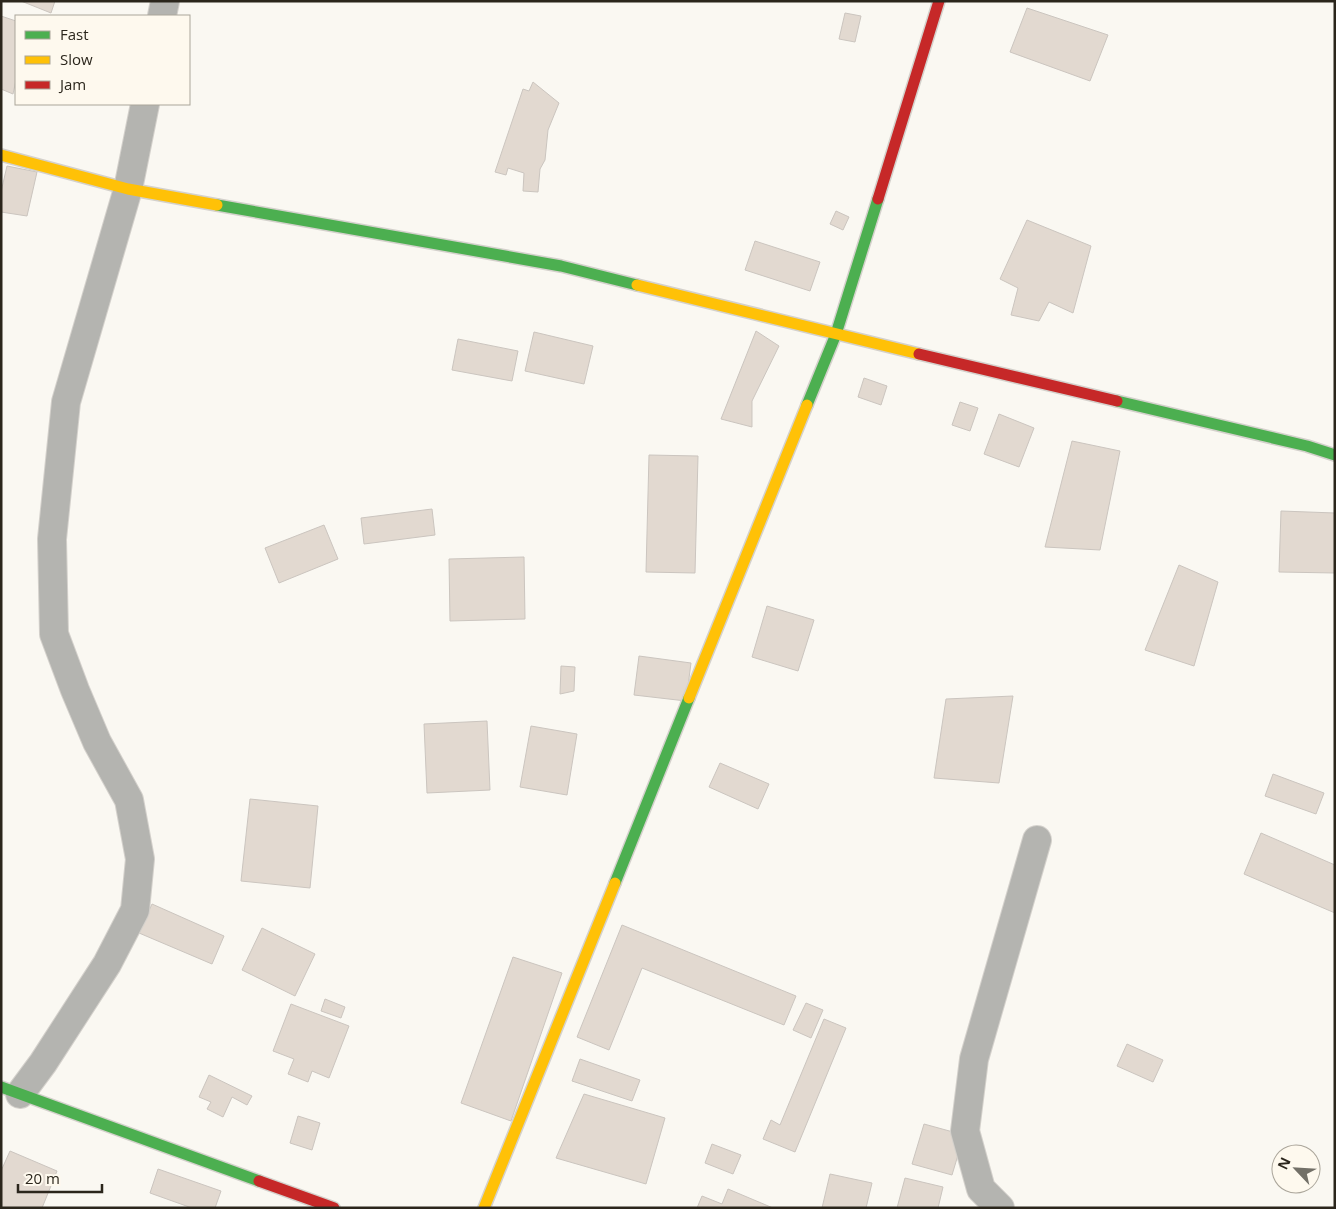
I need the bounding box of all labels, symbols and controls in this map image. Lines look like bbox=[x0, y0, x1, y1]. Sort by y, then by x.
legend bbox=[15, 15, 190, 105]
text: Fast bbox=[60, 24, 89, 44]
text: Slow bbox=[60, 49, 93, 69]
text: Jam bbox=[58, 74, 86, 94]
north arrow bbox=[1271, 1144, 1321, 1194]
text: N bbox=[1273, 1154, 1295, 1172]
scale bar bbox=[18, 1162, 101, 1194]
text: 20 m bbox=[25, 1168, 60, 1188]

